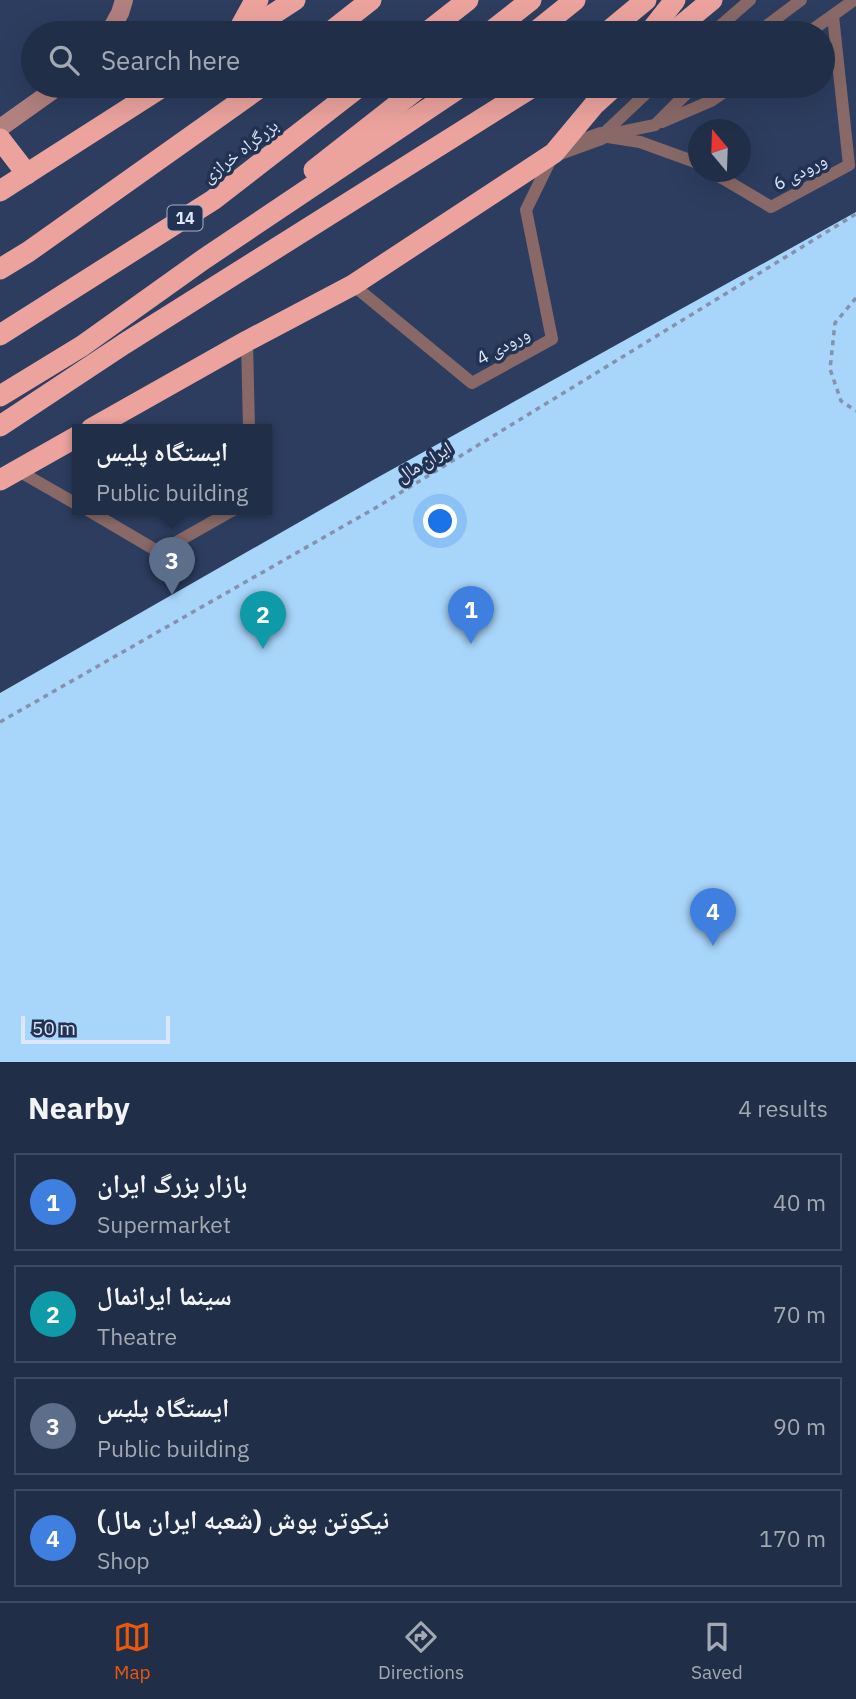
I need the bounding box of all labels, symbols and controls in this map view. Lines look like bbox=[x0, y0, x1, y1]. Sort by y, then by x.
search box bbox=[21, 21, 835, 98]
icon: search bbox=[45, 41, 83, 79]
text: Search here bbox=[101, 43, 240, 77]
street label: بزرگراه خرازی bbox=[197, 114, 283, 188]
north arrow bbox=[688, 119, 751, 182]
street label: ورودی 6 bbox=[769, 148, 831, 195]
road number: 14 bbox=[168, 206, 202, 230]
street label: ورودی 4 bbox=[472, 322, 533, 370]
popup bbox=[72, 424, 272, 515]
text: ایستگاه پلیس bbox=[96, 434, 228, 468]
street label: ایران مال bbox=[392, 436, 456, 487]
text: Public building bbox=[96, 477, 248, 507]
your location bbox=[423, 504, 457, 538]
pin: 3 bbox=[149, 537, 195, 595]
pin: 1 bbox=[448, 586, 494, 644]
pin: 2 bbox=[240, 591, 286, 649]
pin: 4 bbox=[690, 888, 736, 946]
scale bar bbox=[21, 1013, 170, 1045]
text: 50 m bbox=[32, 1016, 76, 1040]
text: Nearby bbox=[28, 1088, 130, 1127]
text: 4 results bbox=[738, 1093, 828, 1123]
text: بازار بزرگ ایران bbox=[97, 1166, 247, 1200]
text: 1 bbox=[46, 1187, 60, 1217]
text: 40 m bbox=[773, 1187, 826, 1217]
text: Supermarket bbox=[97, 1209, 231, 1239]
text: سینما ایرانمال bbox=[97, 1278, 232, 1312]
text: 2 bbox=[46, 1299, 60, 1329]
text: 70 m bbox=[773, 1299, 826, 1329]
text: Theatre bbox=[97, 1321, 177, 1351]
text: ایستگاه پلیس bbox=[97, 1390, 229, 1424]
text: 3 bbox=[46, 1411, 60, 1441]
text: 90 m bbox=[773, 1411, 826, 1441]
text: Public building bbox=[97, 1433, 249, 1463]
text: نیکوتن پوش (شعبه ایران مال) bbox=[97, 1502, 389, 1536]
text: 4 bbox=[46, 1523, 60, 1553]
text: 170 m bbox=[759, 1523, 826, 1553]
text: Shop bbox=[97, 1545, 150, 1575]
tab: Map bbox=[113, 1618, 151, 1684]
tab: Directions bbox=[378, 1618, 464, 1684]
tab: Saved bbox=[691, 1618, 743, 1684]

